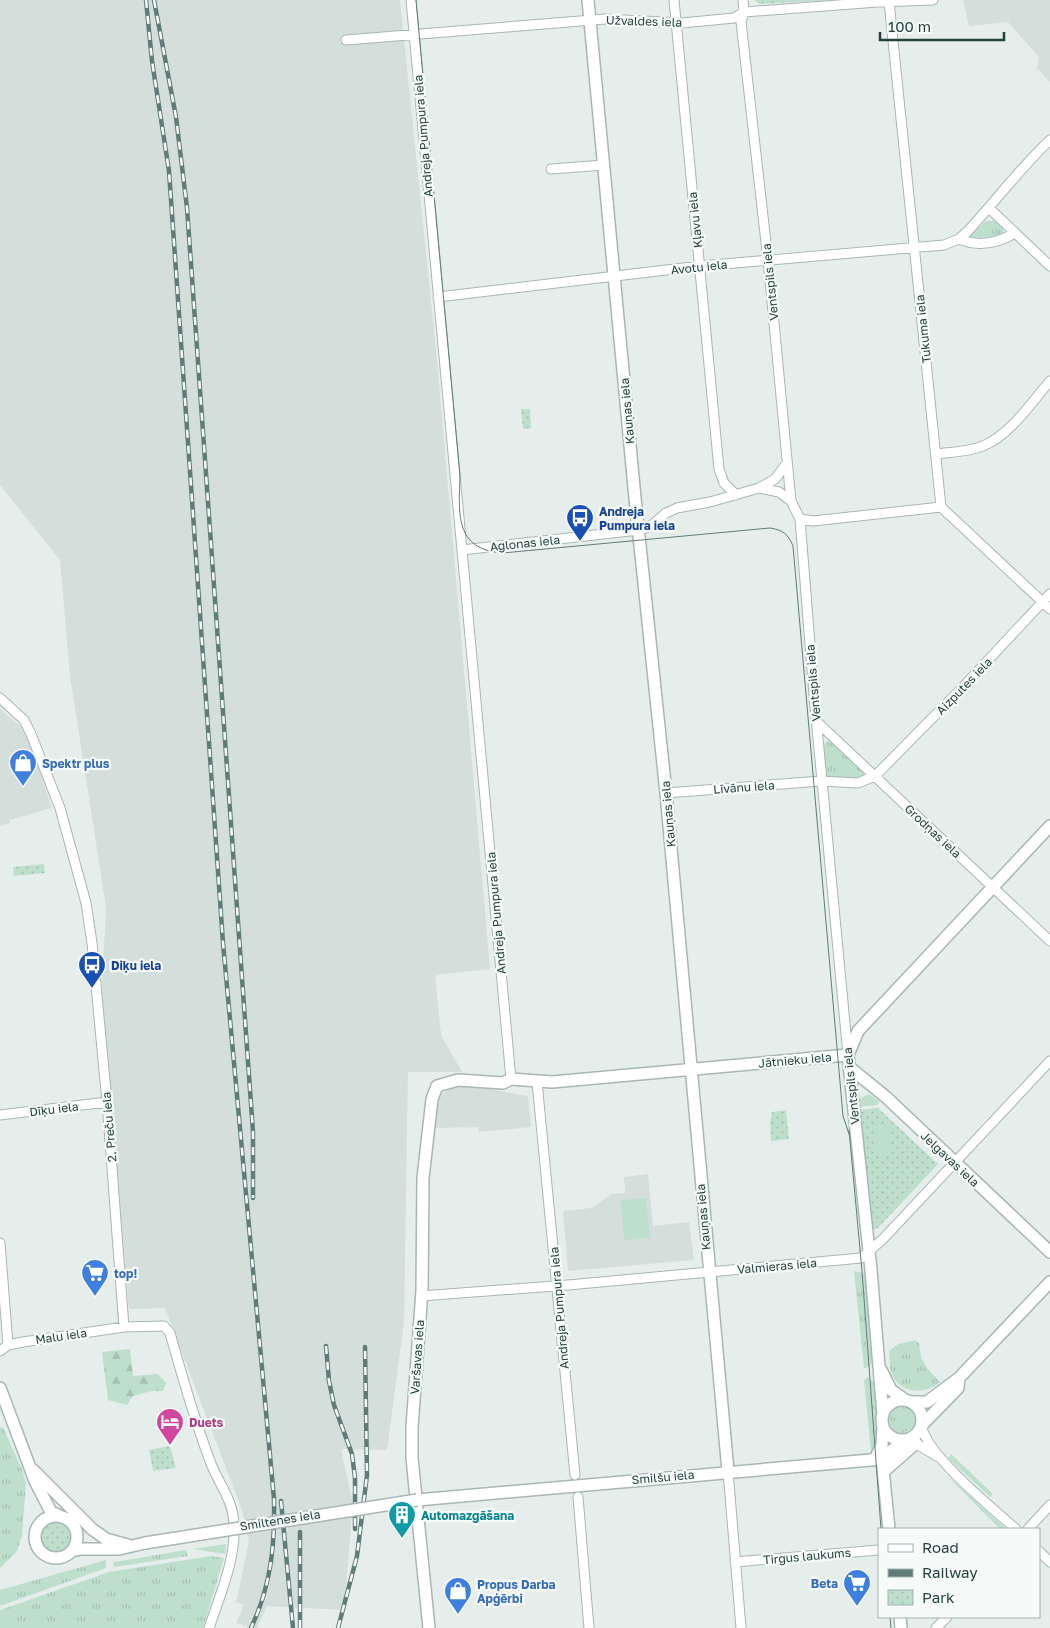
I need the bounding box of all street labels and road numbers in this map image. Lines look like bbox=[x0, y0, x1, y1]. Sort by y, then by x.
street label: Užvaldes iela bbox=[606, 12, 682, 30]
street label: Andreja Pumpura iela bbox=[410, 74, 436, 198]
street label: Kļavu iela bbox=[685, 191, 705, 249]
street label: Ventspils iela bbox=[759, 243, 781, 321]
street label: Avotu iela bbox=[670, 257, 728, 277]
street label: Tukuma iela bbox=[912, 294, 934, 364]
street label: Kauņas iela bbox=[617, 377, 637, 445]
street label: Aglonas iela bbox=[489, 532, 561, 554]
street label: Ventspils iela bbox=[802, 644, 824, 722]
street label: Aizputes iela bbox=[933, 654, 995, 718]
street label: Līvānu iela bbox=[713, 777, 775, 797]
street label: Kauņas iela bbox=[658, 780, 678, 848]
street label: Grodņas iela bbox=[902, 801, 964, 861]
street label: Andreja Pumpura iela bbox=[483, 851, 509, 975]
street label: Ventspils iela bbox=[840, 1047, 862, 1125]
street label: Jātnieku iela bbox=[758, 1049, 832, 1071]
street label: 2. Preču iela bbox=[98, 1091, 120, 1163]
street label: Dīķu iela bbox=[29, 1099, 79, 1119]
street label: Jelgavas iela bbox=[918, 1128, 982, 1190]
street label: Kauņas iela bbox=[693, 1183, 713, 1251]
street label: Andreja Pumpura iela bbox=[546, 1246, 572, 1370]
street label: Valmieras iela bbox=[736, 1255, 818, 1277]
street label: Varšavas iela bbox=[407, 1319, 427, 1395]
street label: Malu iela bbox=[34, 1325, 88, 1347]
street label: Smilšu iela bbox=[631, 1467, 695, 1487]
street label: Smiltenes iela bbox=[239, 1506, 321, 1534]
street label: Tirgus laukums bbox=[762, 1545, 852, 1567]

